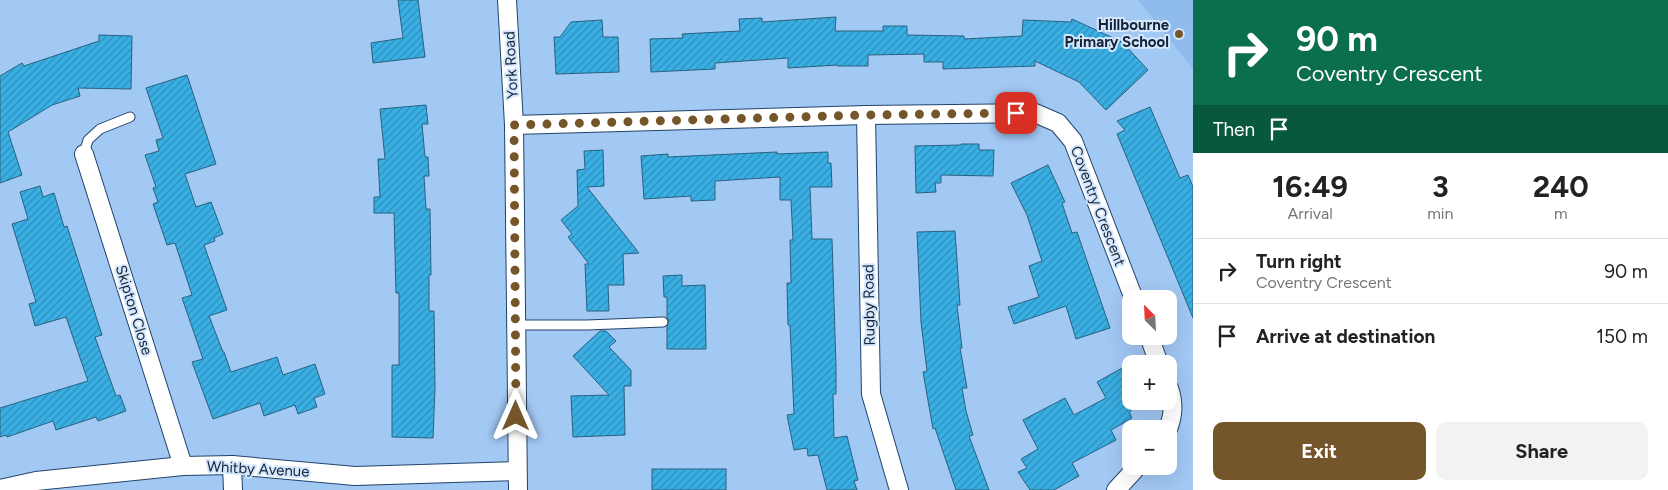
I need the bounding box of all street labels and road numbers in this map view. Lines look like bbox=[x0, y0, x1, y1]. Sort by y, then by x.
street label: York Road bbox=[500, 31, 522, 99]
street label: Coventry Crescent bbox=[1067, 143, 1129, 269]
street label: Skipton Close bbox=[112, 263, 156, 357]
street label: Rugby Road bbox=[859, 264, 879, 346]
street label: Whitby Avenue bbox=[206, 457, 310, 481]

